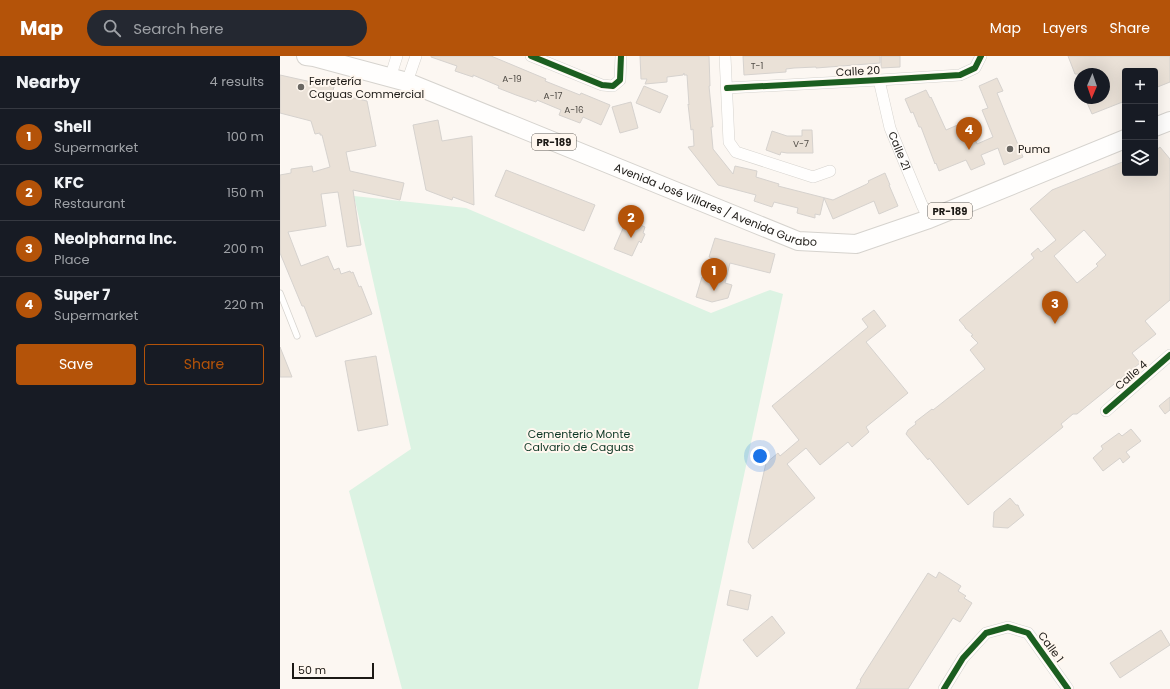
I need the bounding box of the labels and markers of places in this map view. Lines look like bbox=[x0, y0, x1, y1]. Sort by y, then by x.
place label: Ferretería Caguas Commercial bbox=[309, 73, 424, 102]
marker: Ferretería Caguas Commercial bbox=[296, 82, 306, 92]
pin: 4 bbox=[956, 117, 982, 150]
place label: Puma bbox=[1018, 141, 1050, 157]
marker: Puma bbox=[1005, 144, 1015, 154]
pin: 2 bbox=[618, 205, 644, 238]
pin: 1 bbox=[701, 258, 727, 291]
pin: 3 bbox=[1042, 291, 1068, 324]

